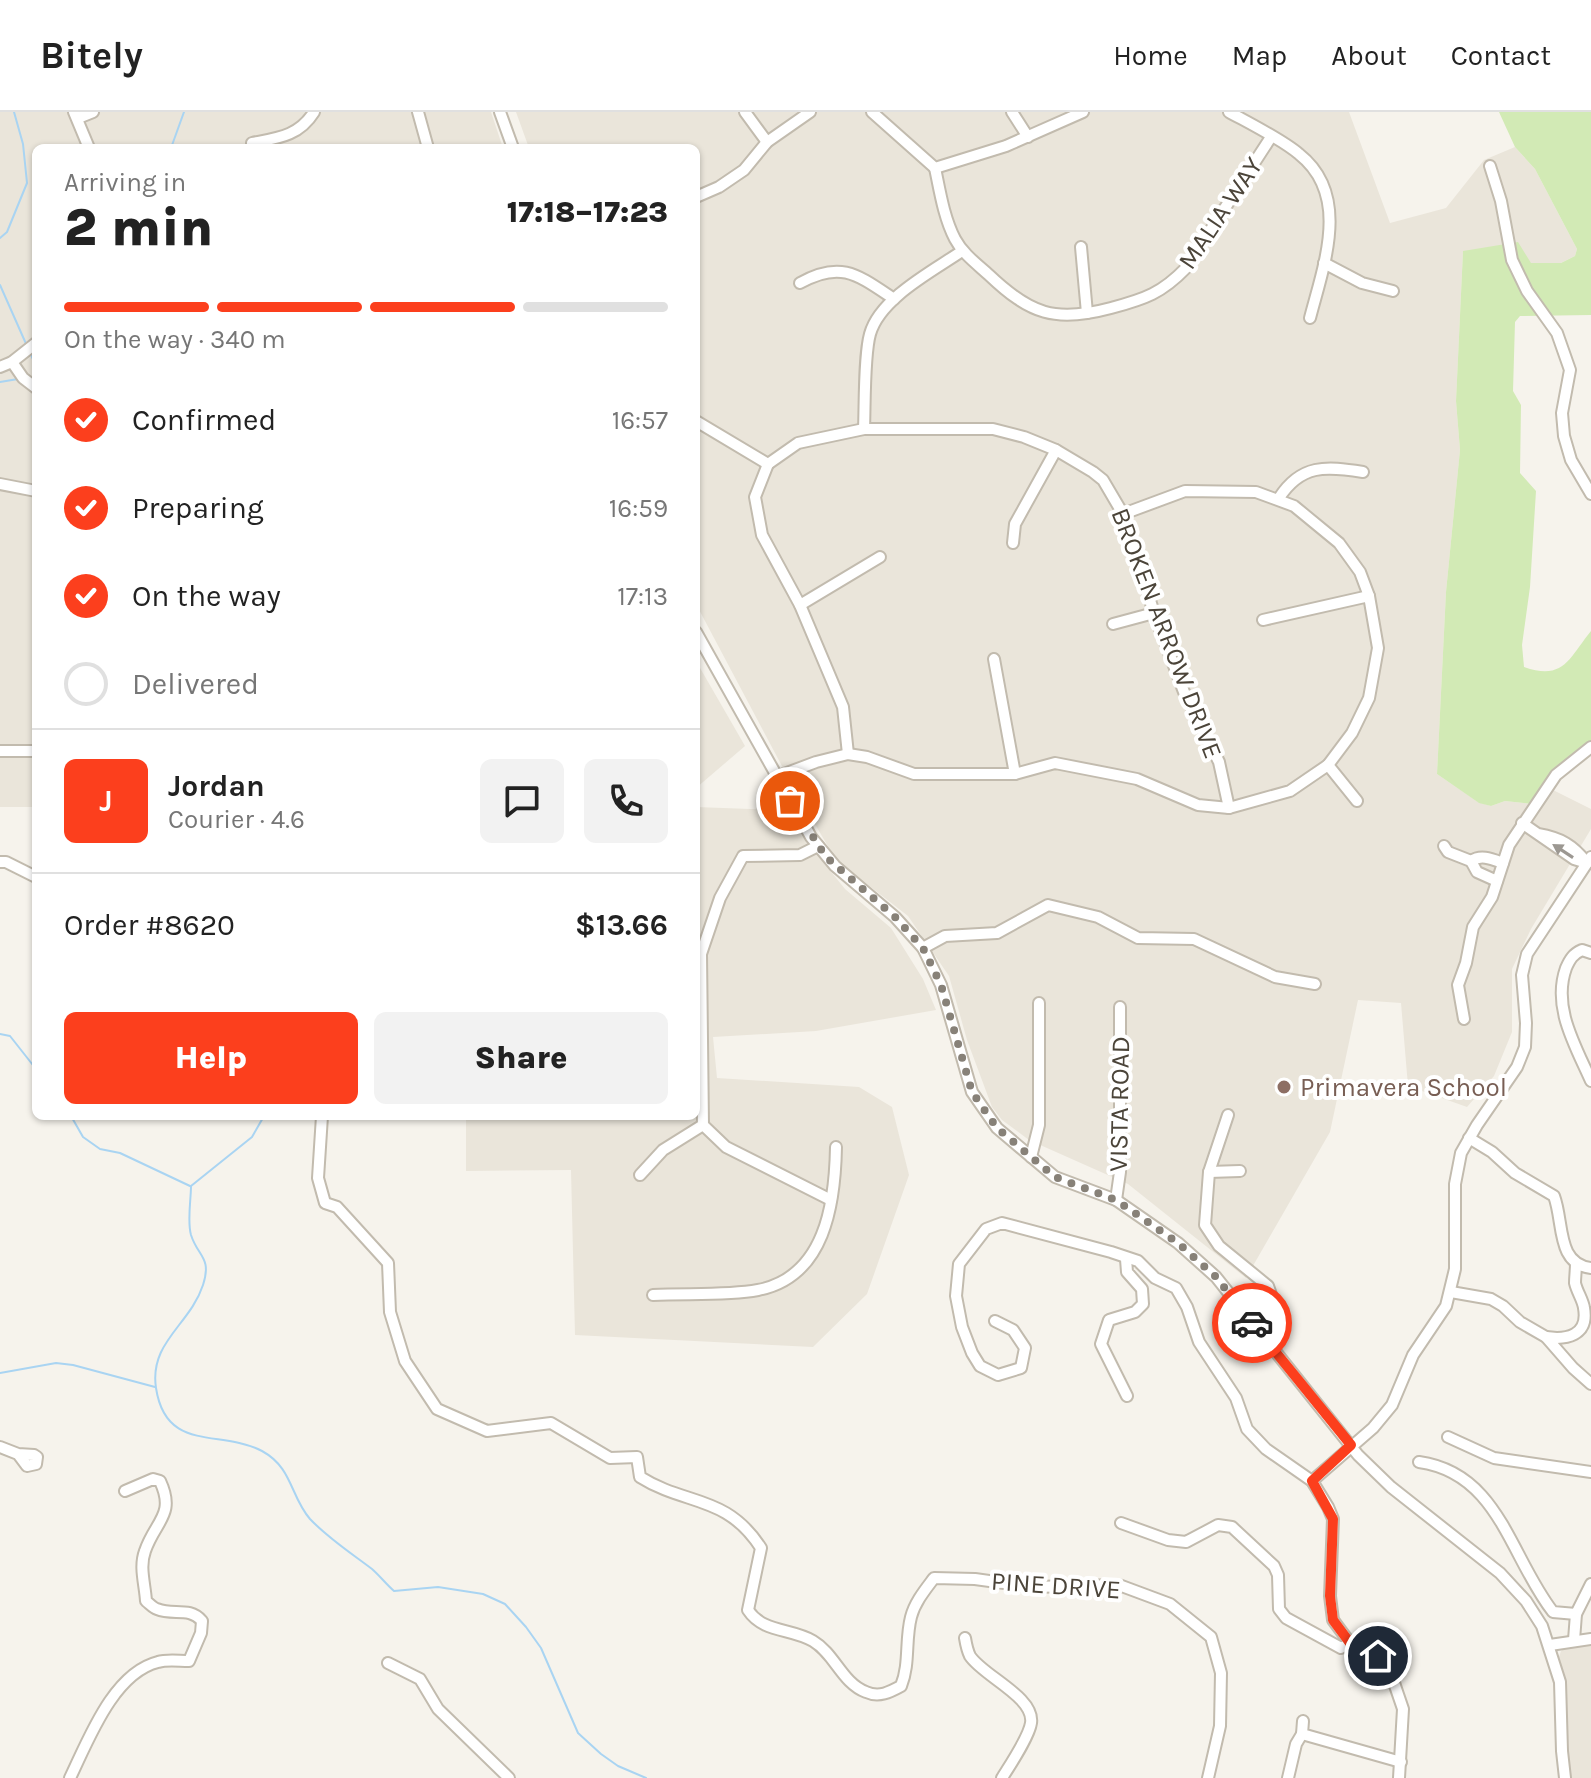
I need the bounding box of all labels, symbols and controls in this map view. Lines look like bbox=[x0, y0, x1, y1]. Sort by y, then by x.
text: Bitely bbox=[40, 33, 143, 78]
text: Home bbox=[1113, 39, 1188, 72]
text: Map bbox=[1232, 39, 1287, 72]
text: About bbox=[1331, 39, 1407, 72]
text: Contact bbox=[1451, 39, 1551, 72]
street label: MALIA WAY bbox=[1172, 151, 1270, 275]
text: Arriving in bbox=[64, 167, 186, 198]
text: 17:18–17:23 bbox=[507, 194, 668, 230]
text: 2 min bbox=[64, 197, 213, 258]
text: On the way · 340 m bbox=[64, 324, 286, 355]
icon: check bbox=[64, 398, 108, 442]
text: Confirmed bbox=[132, 402, 276, 438]
text: 16:57 bbox=[612, 405, 668, 436]
icon: check bbox=[64, 486, 108, 530]
text: Preparing bbox=[132, 490, 264, 526]
text: 16:59 bbox=[609, 493, 668, 524]
street label: BROKEN ARROW DRIVE bbox=[1104, 504, 1229, 763]
icon: check bbox=[64, 574, 108, 618]
text: On the way bbox=[132, 578, 281, 614]
text: 17:13 bbox=[617, 581, 668, 612]
text: Delivered bbox=[132, 666, 259, 702]
button: chat bbox=[480, 759, 564, 843]
button: phone bbox=[584, 759, 668, 843]
pin bbox=[756, 767, 824, 835]
text: Jordan bbox=[168, 768, 265, 804]
icon: bag bbox=[768, 779, 812, 823]
text: J bbox=[99, 783, 113, 819]
text: Courier · 4.6 bbox=[168, 804, 305, 835]
one-way arrow bbox=[1553, 844, 1574, 859]
text: Order #8620 bbox=[64, 907, 235, 943]
text: $13.66 bbox=[575, 907, 668, 943]
button: Help bbox=[64, 1012, 358, 1104]
button: Share bbox=[374, 1012, 668, 1104]
street label: VISTA ROAD bbox=[1103, 1036, 1136, 1172]
place label: Primavera School bbox=[1300, 1072, 1507, 1103]
marker: Primavera School bbox=[1275, 1078, 1293, 1096]
courier bbox=[1212, 1283, 1292, 1363]
icon: car bbox=[1230, 1301, 1274, 1345]
street label: PINE DRIVE bbox=[990, 1566, 1122, 1605]
pin bbox=[1344, 1622, 1412, 1690]
icon: home bbox=[1356, 1634, 1400, 1678]

